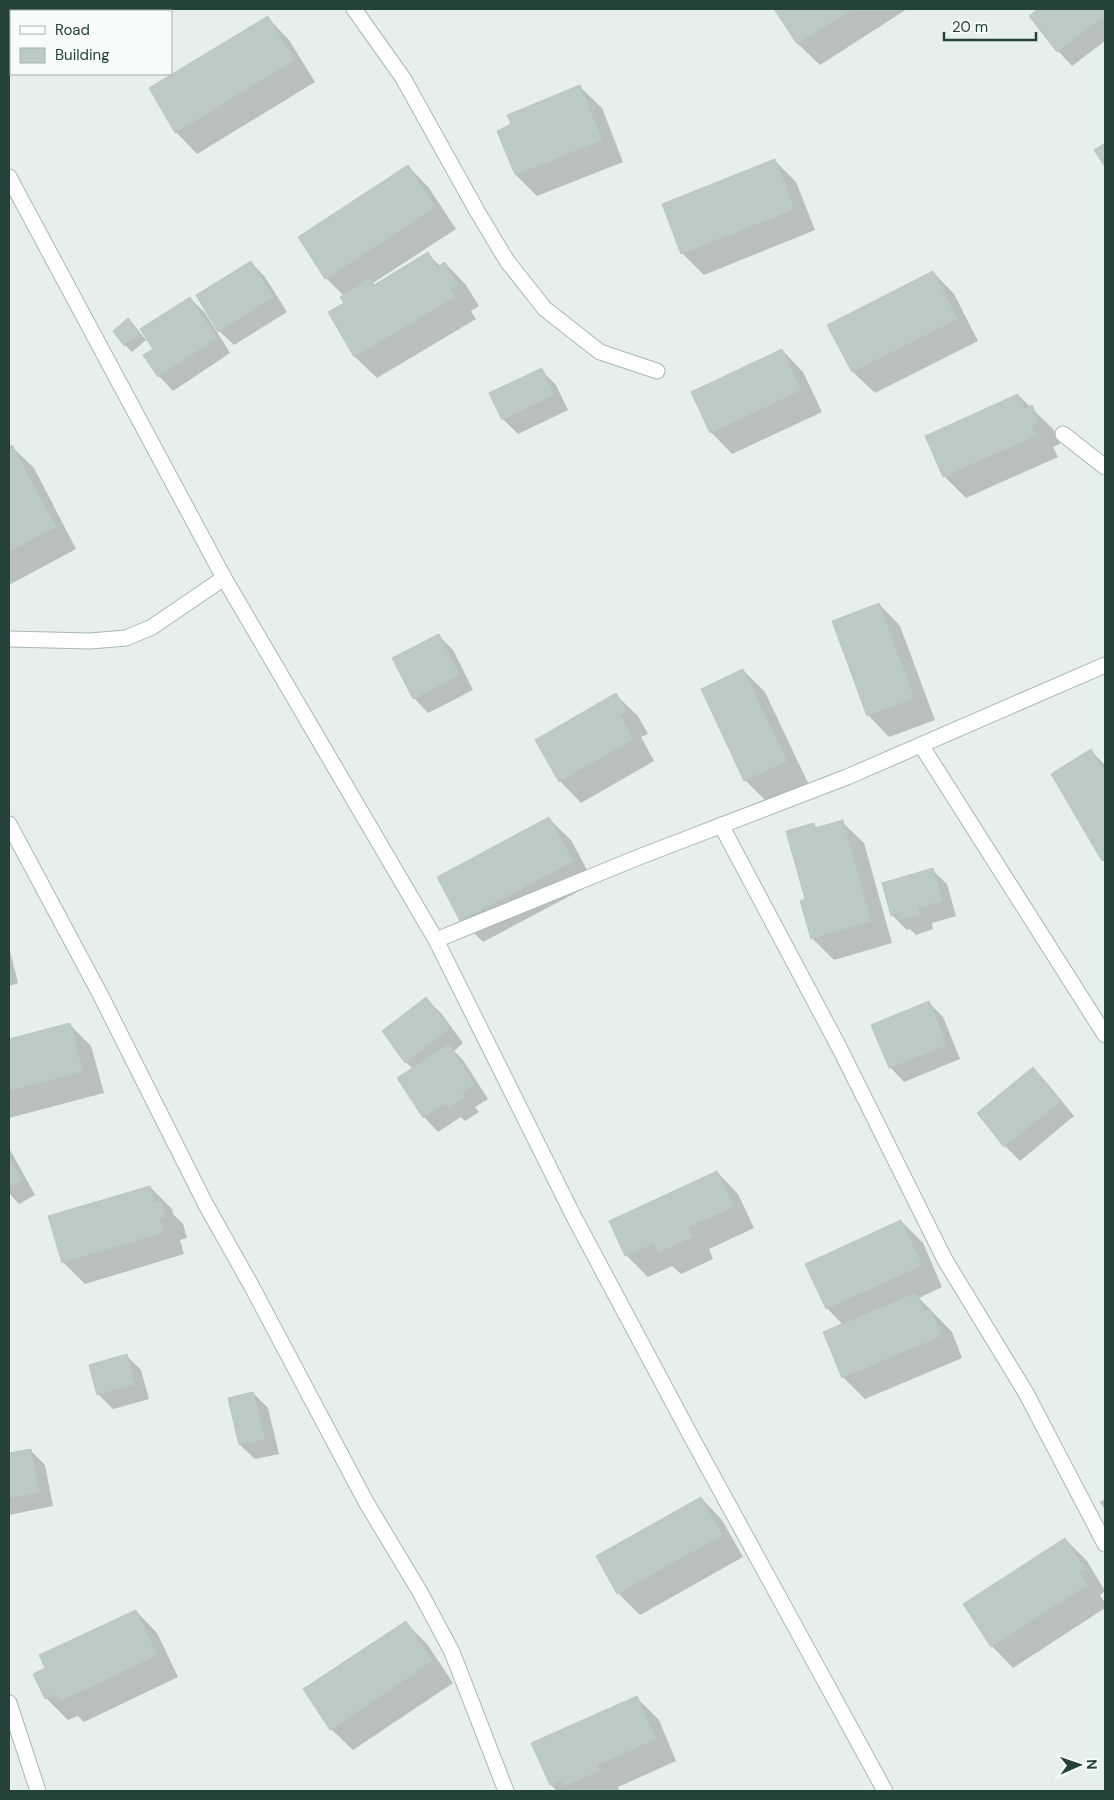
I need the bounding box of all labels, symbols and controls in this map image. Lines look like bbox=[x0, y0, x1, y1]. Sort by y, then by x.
legend bbox=[10, 10, 172, 75]
scale bar bbox=[944, 10, 1036, 42]
text: 20 m bbox=[952, 17, 988, 37]
text: Road bbox=[55, 20, 90, 40]
text: Building bbox=[55, 45, 110, 65]
north arrow bbox=[1054, 1740, 1104, 1790]
text: N bbox=[1083, 1759, 1101, 1770]

